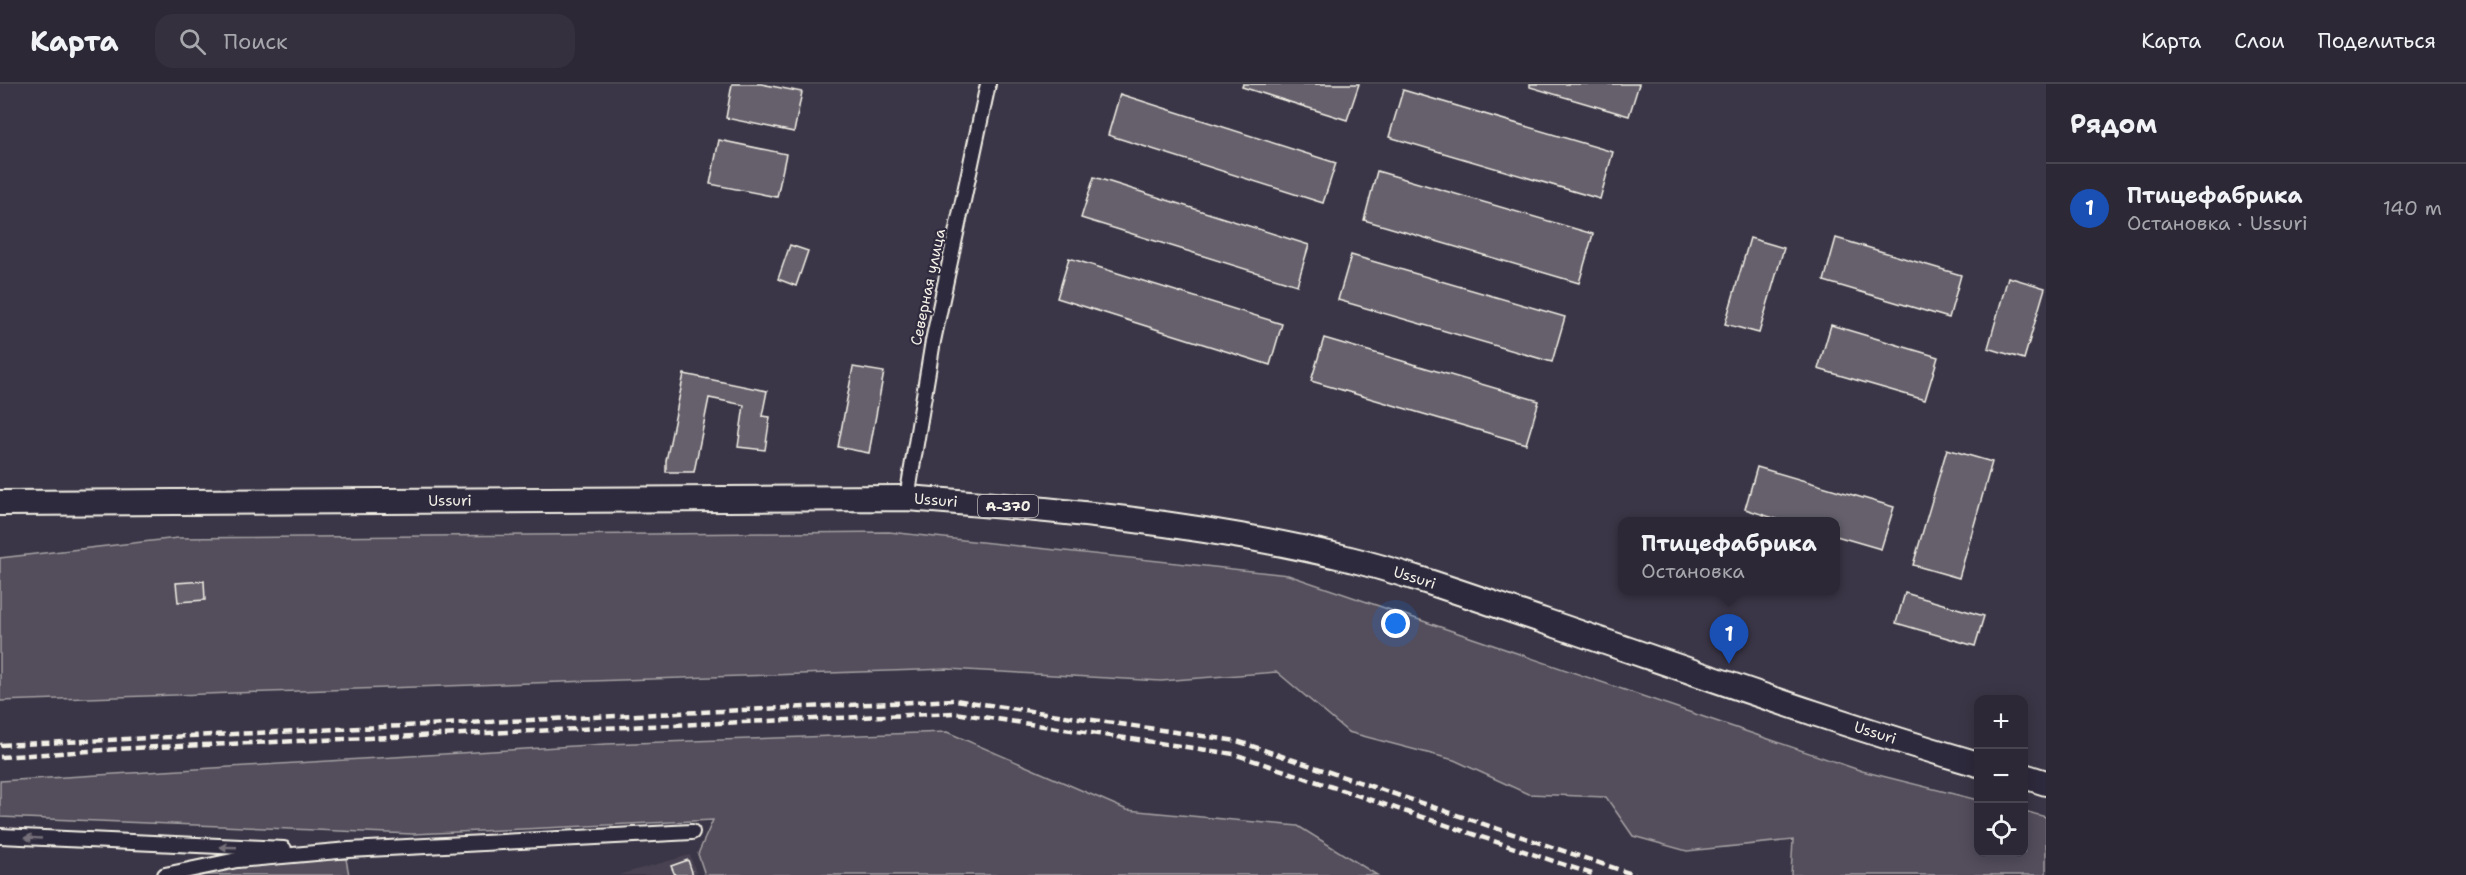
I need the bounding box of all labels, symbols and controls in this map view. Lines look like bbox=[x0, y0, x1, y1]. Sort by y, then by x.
search box bbox=[155, 14, 575, 68]
text: Карта bbox=[30, 22, 119, 60]
icon: search bbox=[176, 25, 209, 58]
text: Поиск bbox=[224, 27, 288, 56]
text: Карта bbox=[2141, 27, 2201, 55]
text: Слои bbox=[2234, 27, 2285, 55]
text: Поделиться bbox=[2318, 27, 2436, 55]
text: Рядом bbox=[2070, 106, 2157, 141]
text: Птицефабрика bbox=[2127, 181, 2303, 210]
text: 1 bbox=[2085, 195, 2094, 221]
text: 140 m bbox=[2383, 195, 2442, 221]
text: Остановка · Ussuri bbox=[2127, 210, 2308, 236]
street label: Северная улица bbox=[906, 226, 950, 347]
street label: Ussuri bbox=[913, 489, 958, 512]
street label: Ussuri bbox=[428, 490, 472, 511]
road number: А-370 bbox=[978, 495, 1038, 517]
popup bbox=[1618, 517, 1840, 595]
text: Птицефабрика bbox=[1641, 529, 1817, 558]
text: Остановка bbox=[1641, 558, 1745, 584]
street label: Ussuri bbox=[1391, 562, 1438, 594]
your location bbox=[1381, 609, 1410, 638]
pin: 1 bbox=[1710, 614, 1748, 664]
map controls bbox=[1974, 695, 2028, 857]
button: + bbox=[1974, 695, 2028, 749]
street label: Ussuri bbox=[1851, 717, 1899, 749]
button: − bbox=[1974, 749, 2028, 803]
button: locate bbox=[1974, 803, 2028, 857]
one-way arrow bbox=[24, 833, 43, 842]
one-way arrow bbox=[218, 842, 237, 852]

